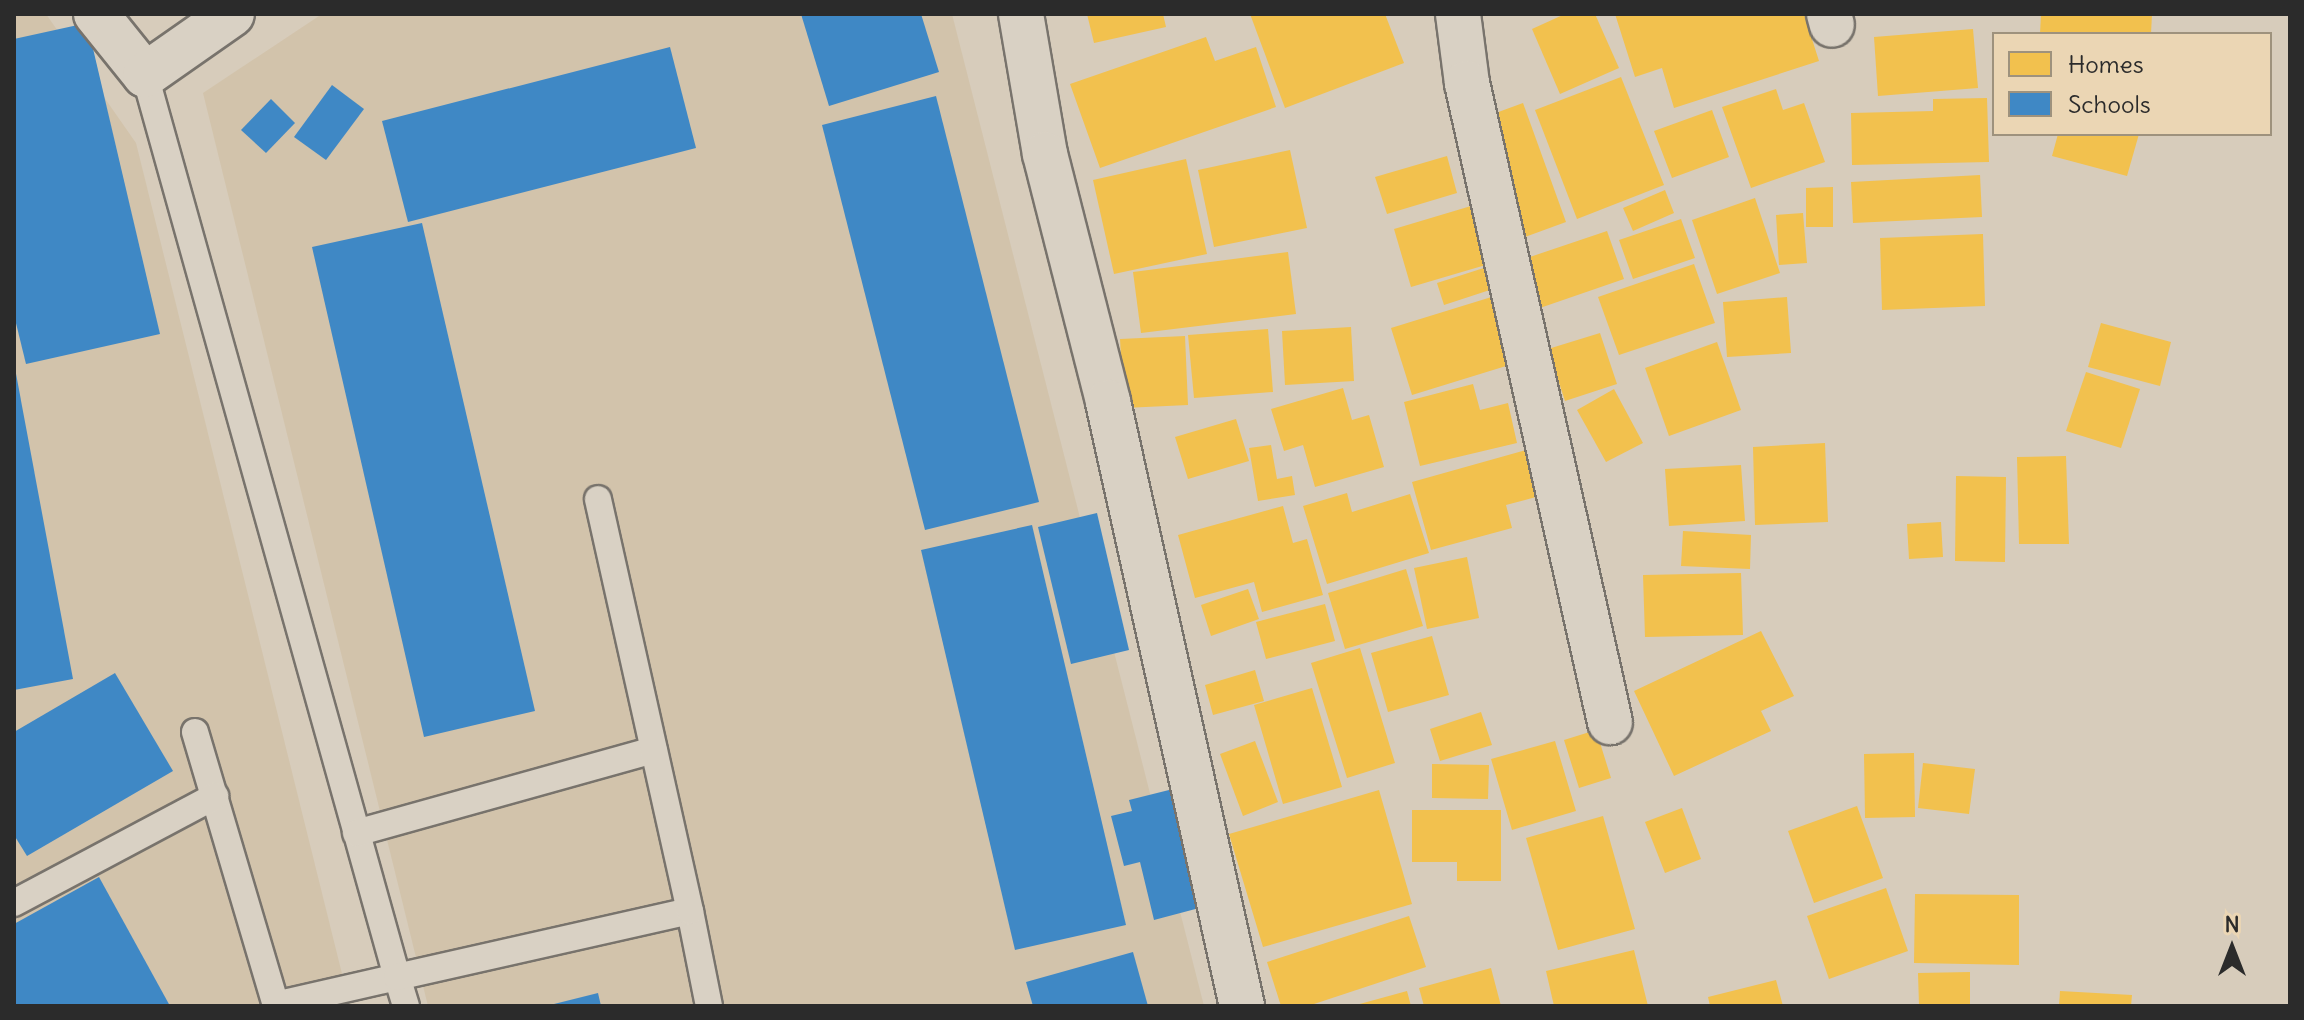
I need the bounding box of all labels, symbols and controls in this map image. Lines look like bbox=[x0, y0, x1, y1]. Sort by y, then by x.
legend bbox=[1992, 32, 2272, 136]
text: Homes bbox=[2068, 49, 2144, 79]
text: Schools bbox=[2068, 89, 2151, 119]
north arrow bbox=[2192, 908, 2272, 988]
text: N bbox=[2224, 910, 2240, 938]

